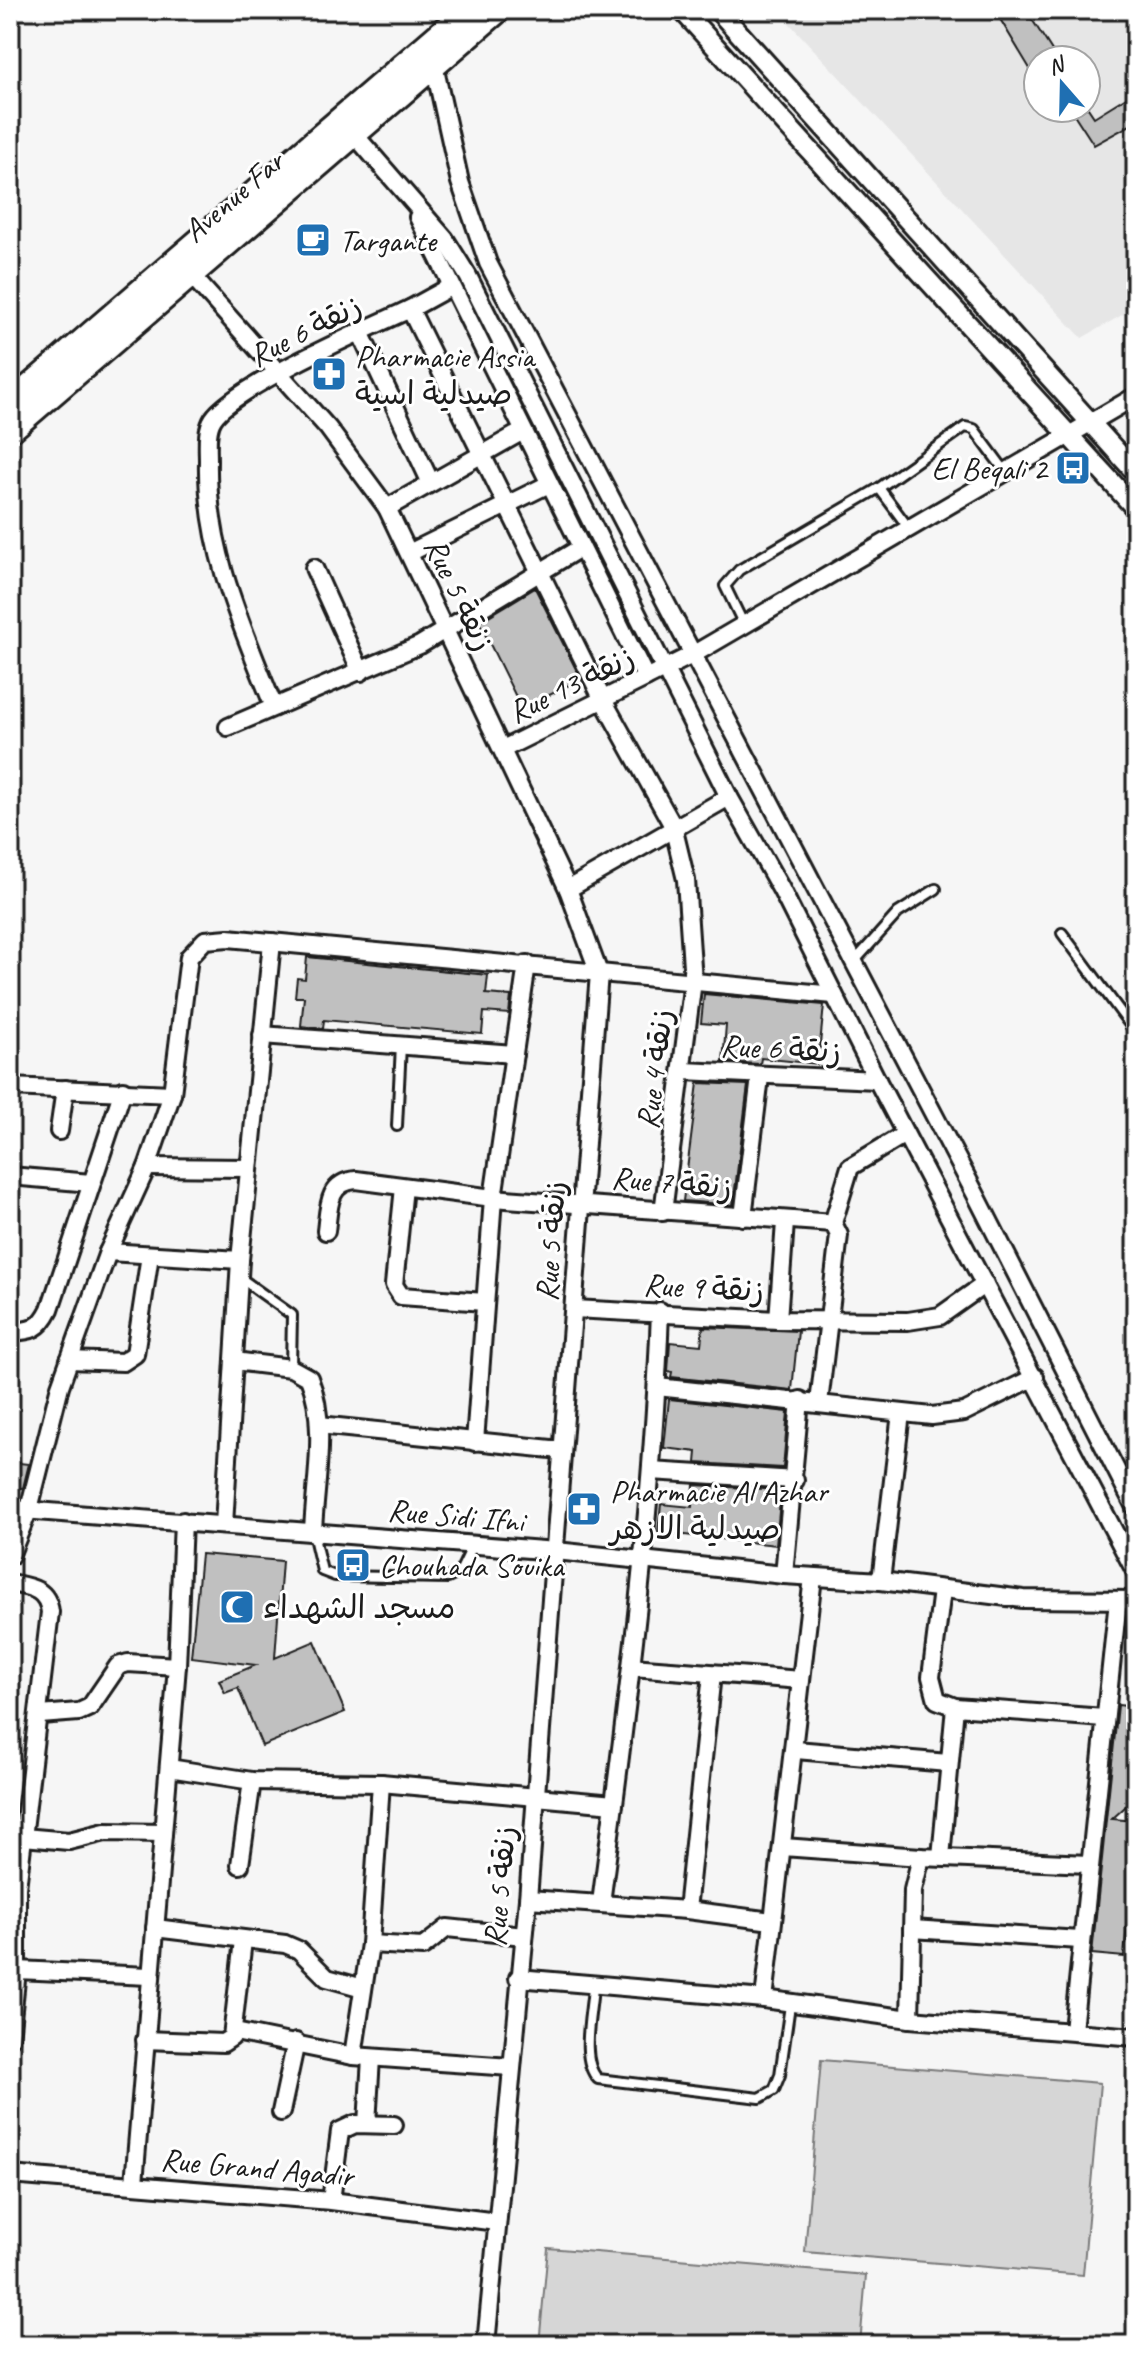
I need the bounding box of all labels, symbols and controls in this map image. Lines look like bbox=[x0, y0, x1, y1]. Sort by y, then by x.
north arrow bbox=[1022, 44, 1102, 124]
text: N bbox=[1044, 50, 1070, 82]
street label: Avenue Far bbox=[174, 140, 294, 251]
place label: Targante bbox=[339, 220, 438, 261]
cafe icon: Targante bbox=[294, 221, 332, 259]
street label: Rue 6 زنقة bbox=[242, 285, 368, 376]
place label: Pharmacie Assia صيدلية اسية bbox=[355, 336, 537, 414]
pharmacy icon: Pharmacie Assia صيدلية اسية bbox=[310, 355, 348, 393]
place label: El Beqali 2 bbox=[931, 448, 1050, 489]
bus stop icon: El Beqali 2 bbox=[1054, 449, 1092, 487]
street label: Rue 5 زنقة bbox=[415, 531, 504, 657]
street label: Rue 13 زنقة bbox=[501, 636, 641, 733]
street label: Rue 4 زنقة bbox=[627, 1007, 682, 1132]
street label: Rue 6 زنقة bbox=[720, 1025, 842, 1072]
street label: Rue 7 زنقة bbox=[610, 1157, 734, 1208]
street label: Rue 5 زنقة bbox=[526, 1179, 575, 1303]
street label: Rue 9 زنقة bbox=[643, 1264, 765, 1311]
place label: Pharmacie Al Azhar صيدلية الازهر bbox=[607, 1471, 830, 1549]
street label: Rue Sidi Ifni bbox=[386, 1489, 530, 1542]
pharmacy icon: Pharmacie Al Azhar صيدلية الازهر bbox=[565, 1490, 603, 1528]
place label: Chouhada Souika bbox=[379, 1545, 565, 1586]
bus stop icon: Chouhada Souika bbox=[334, 1546, 372, 1584]
place label: مسجد الشهداء bbox=[263, 1587, 455, 1628]
mosque icon: مسجد الشهداء bbox=[218, 1588, 256, 1626]
street label: Rue 5 زنقة bbox=[474, 1824, 525, 1948]
street label: Rue Grand Agadir bbox=[159, 2139, 357, 2197]

